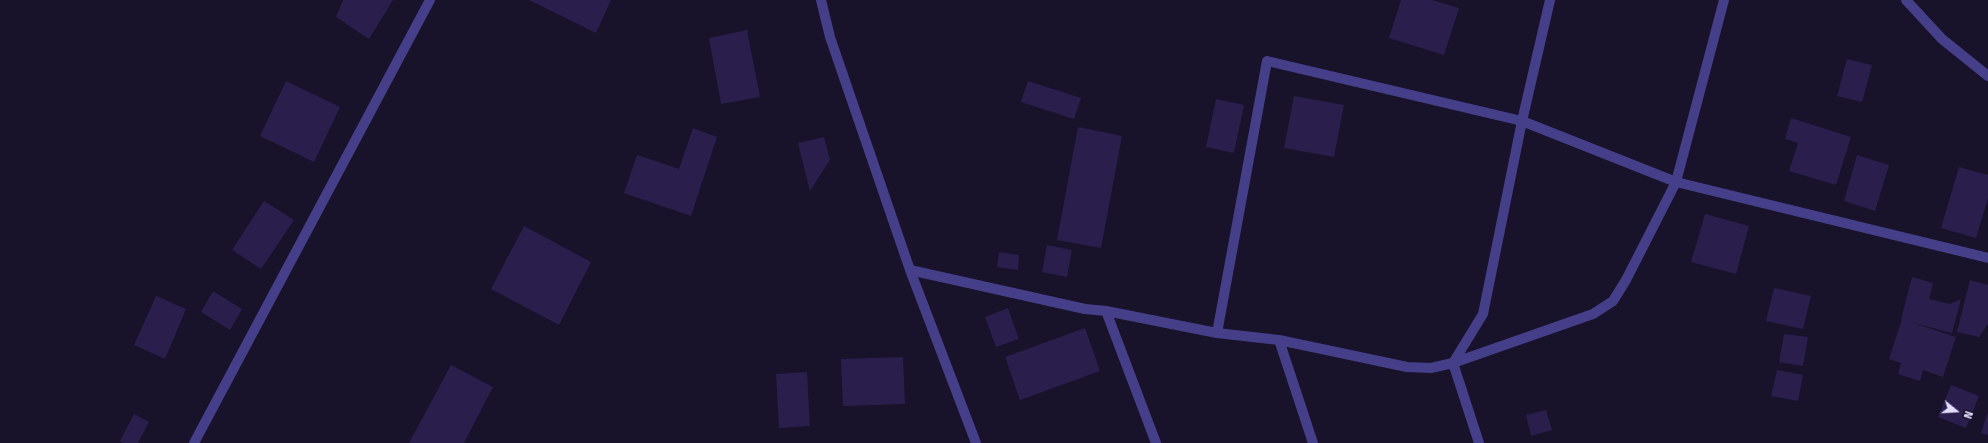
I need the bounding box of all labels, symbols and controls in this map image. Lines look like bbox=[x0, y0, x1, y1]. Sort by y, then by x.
north arrow bbox=[1936, 391, 1976, 431]
text: N bbox=[1961, 409, 1975, 420]

